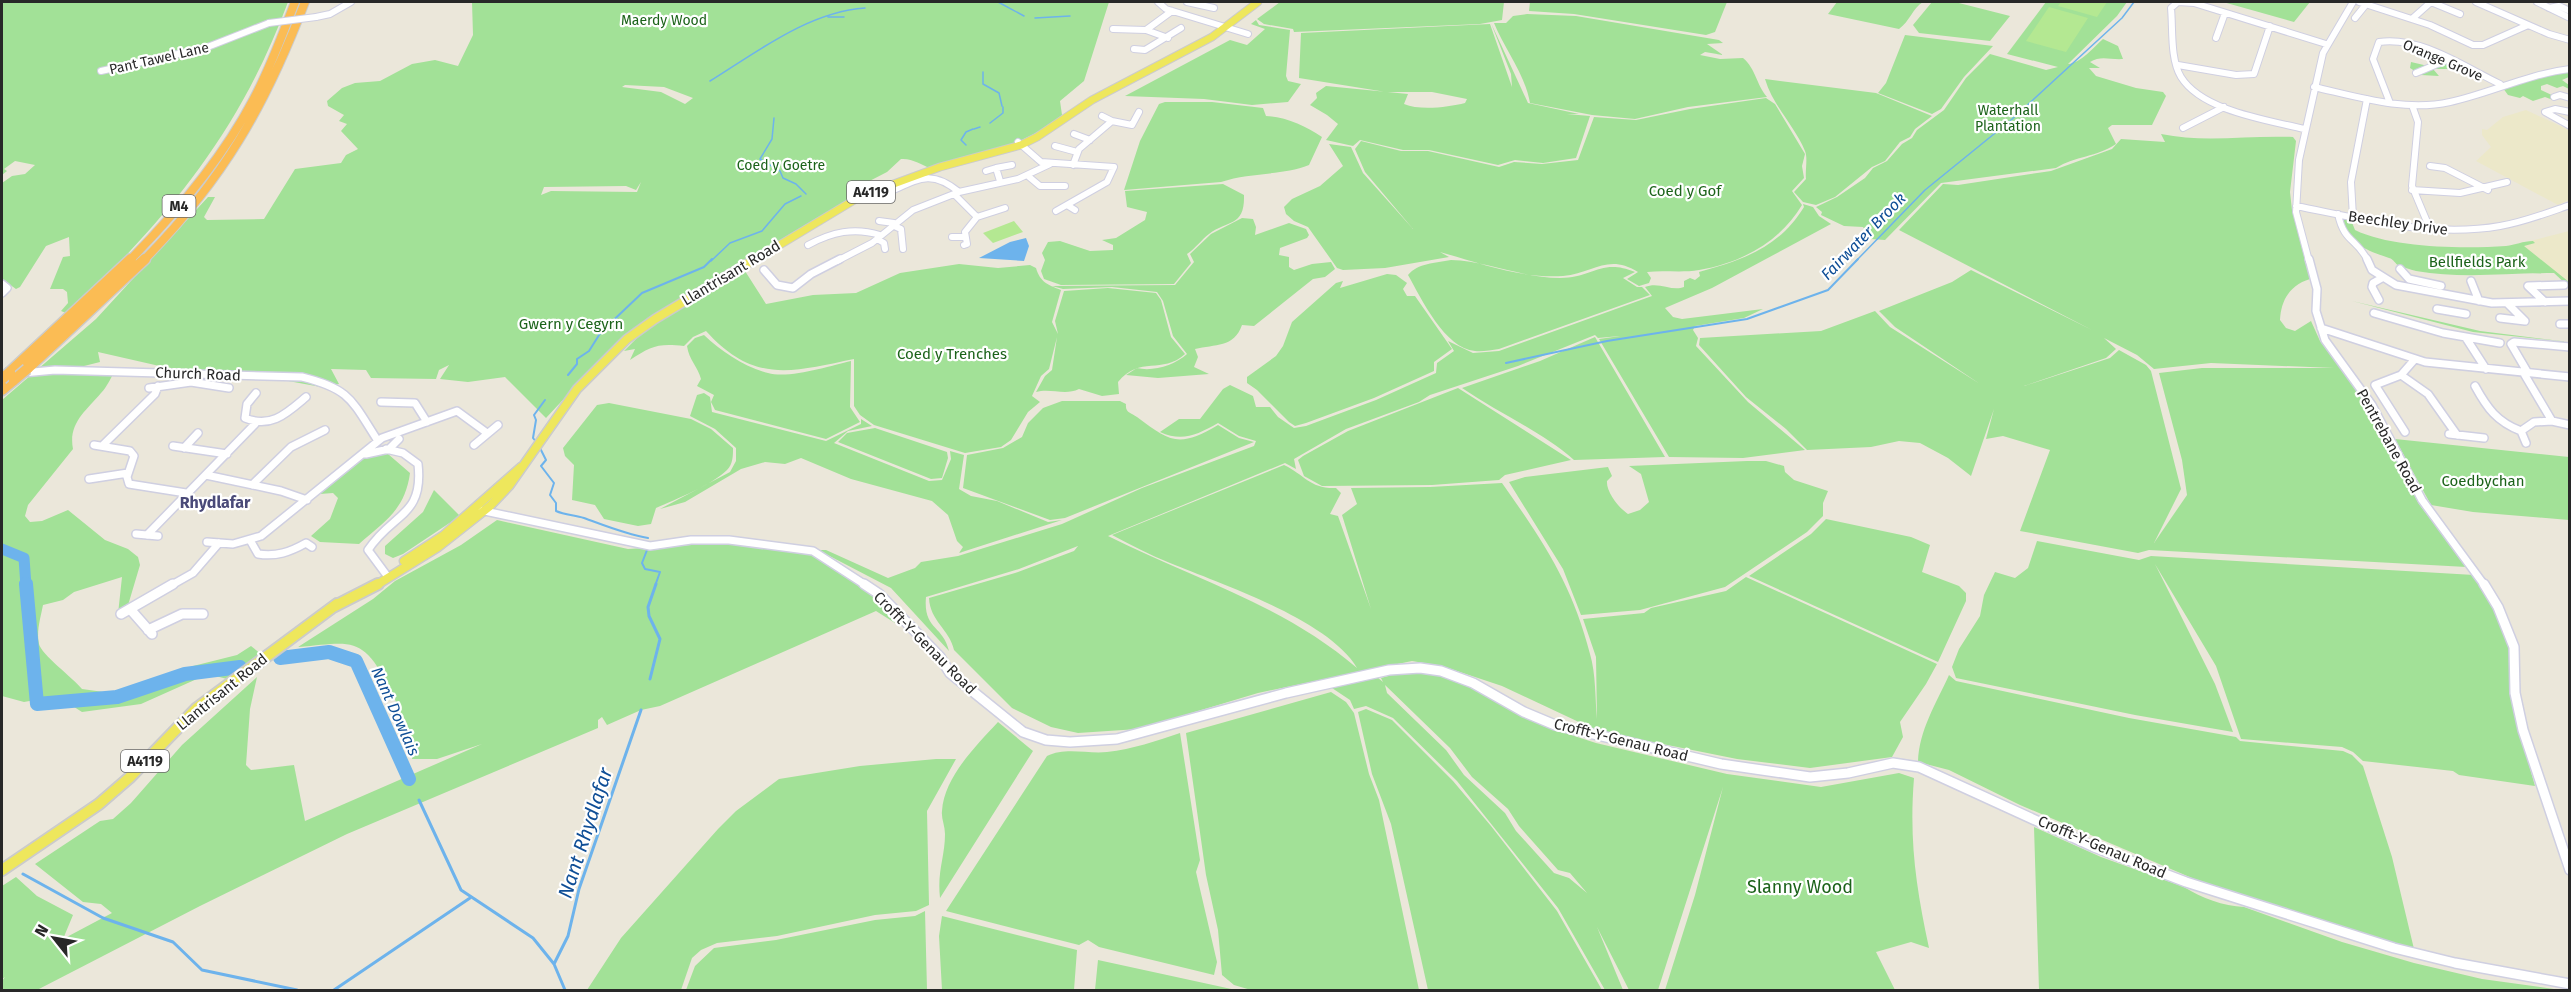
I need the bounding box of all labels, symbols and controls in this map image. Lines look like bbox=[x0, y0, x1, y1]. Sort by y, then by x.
park label: Maerdy Wood bbox=[621, 12, 707, 29]
street label: Orange Grove bbox=[2400, 36, 2485, 85]
street label: Pant Tawel Lane bbox=[108, 39, 211, 78]
park label: Waterhall Plantation bbox=[1975, 102, 2041, 135]
park label: Coed y Goetre bbox=[737, 157, 825, 174]
road number: A4119 bbox=[847, 181, 895, 203]
park label: Coed y Gof bbox=[1649, 182, 1722, 200]
water label: Fairwater Brook bbox=[1817, 189, 1910, 284]
road number: M4 bbox=[162, 195, 195, 217]
street label: Beechley Drive bbox=[2347, 207, 2449, 239]
street label: Llantrisant Road bbox=[678, 236, 784, 310]
park label: Bellfields Park bbox=[2429, 253, 2526, 271]
park label: Gwern y Cegyrn bbox=[519, 315, 623, 333]
park label: Coed y Trenches bbox=[897, 345, 1007, 363]
street label: Church Road bbox=[155, 364, 241, 384]
street label: Pentrebane Road bbox=[2353, 386, 2425, 496]
park label: Coedbychan bbox=[2441, 472, 2525, 490]
district label: Rhydlafar bbox=[180, 493, 251, 512]
street label: Crofft-Y-Genau Road bbox=[870, 588, 980, 698]
street label: Llantrisant Road bbox=[173, 650, 271, 734]
water label: Nant Dowlais bbox=[367, 664, 424, 759]
street label: Crofft-Y-Genau Road bbox=[1552, 715, 1690, 765]
road number: A4119 bbox=[121, 750, 169, 772]
water label: Nant Rhydlafar bbox=[553, 763, 618, 901]
street label: Crofft-Y-Genau Road bbox=[2035, 812, 2169, 882]
park label: Slanny Wood bbox=[1747, 876, 1853, 898]
north arrow bbox=[24, 908, 84, 968]
text: N bbox=[31, 921, 52, 940]

